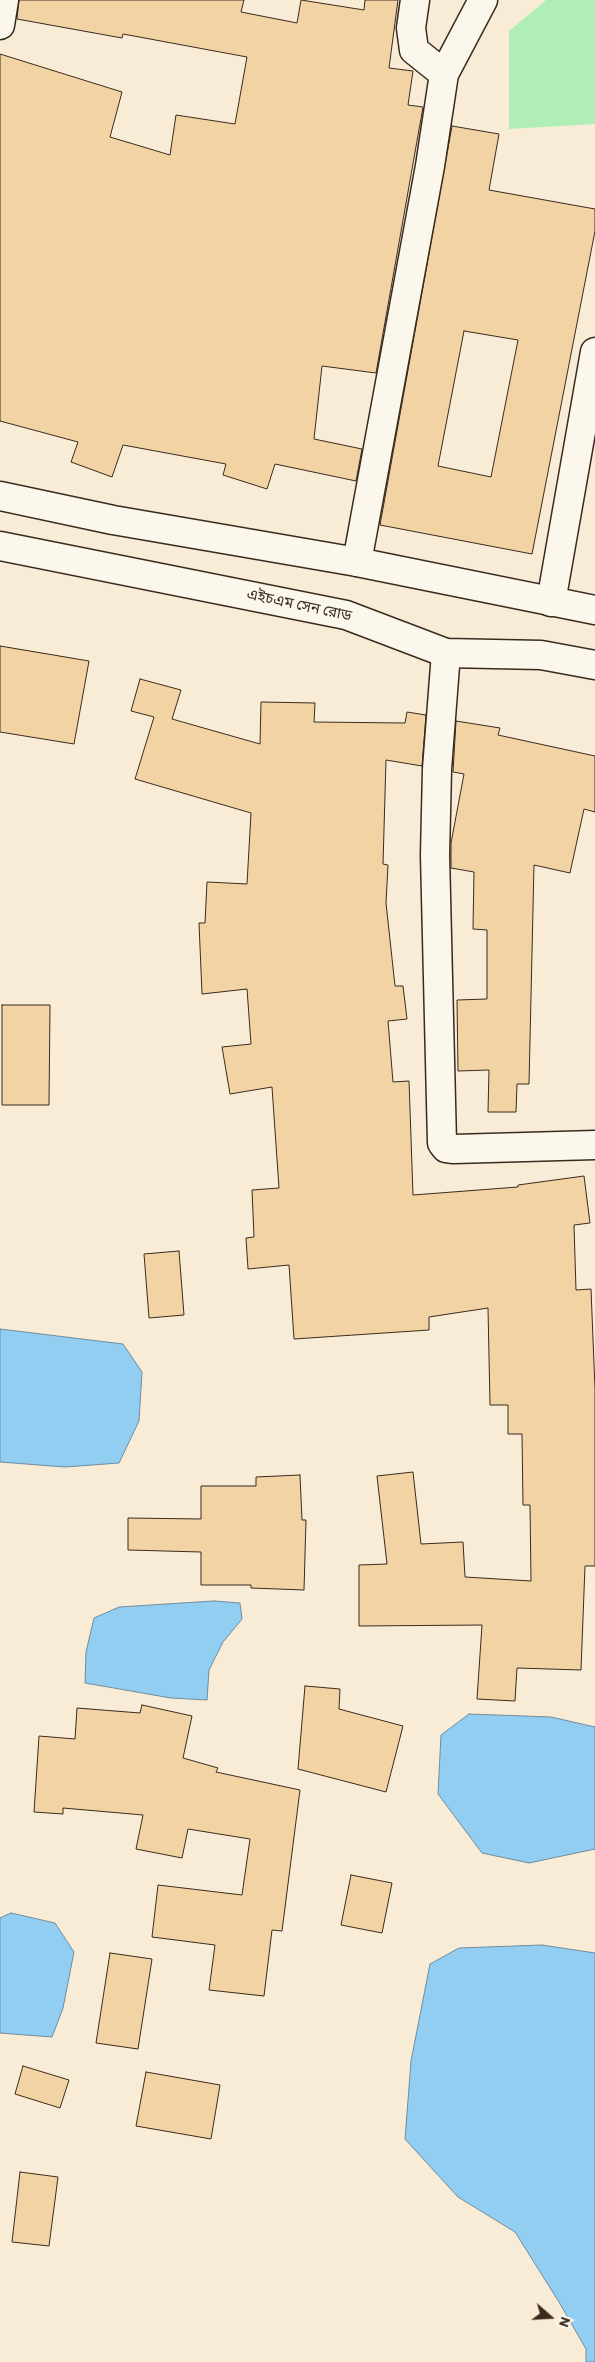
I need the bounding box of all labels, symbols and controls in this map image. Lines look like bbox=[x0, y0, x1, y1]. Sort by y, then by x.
street label: এইচএম সেন রোড bbox=[245, 586, 353, 626]
north arrow bbox=[525, 2292, 575, 2342]
text: N bbox=[555, 2315, 574, 2329]

